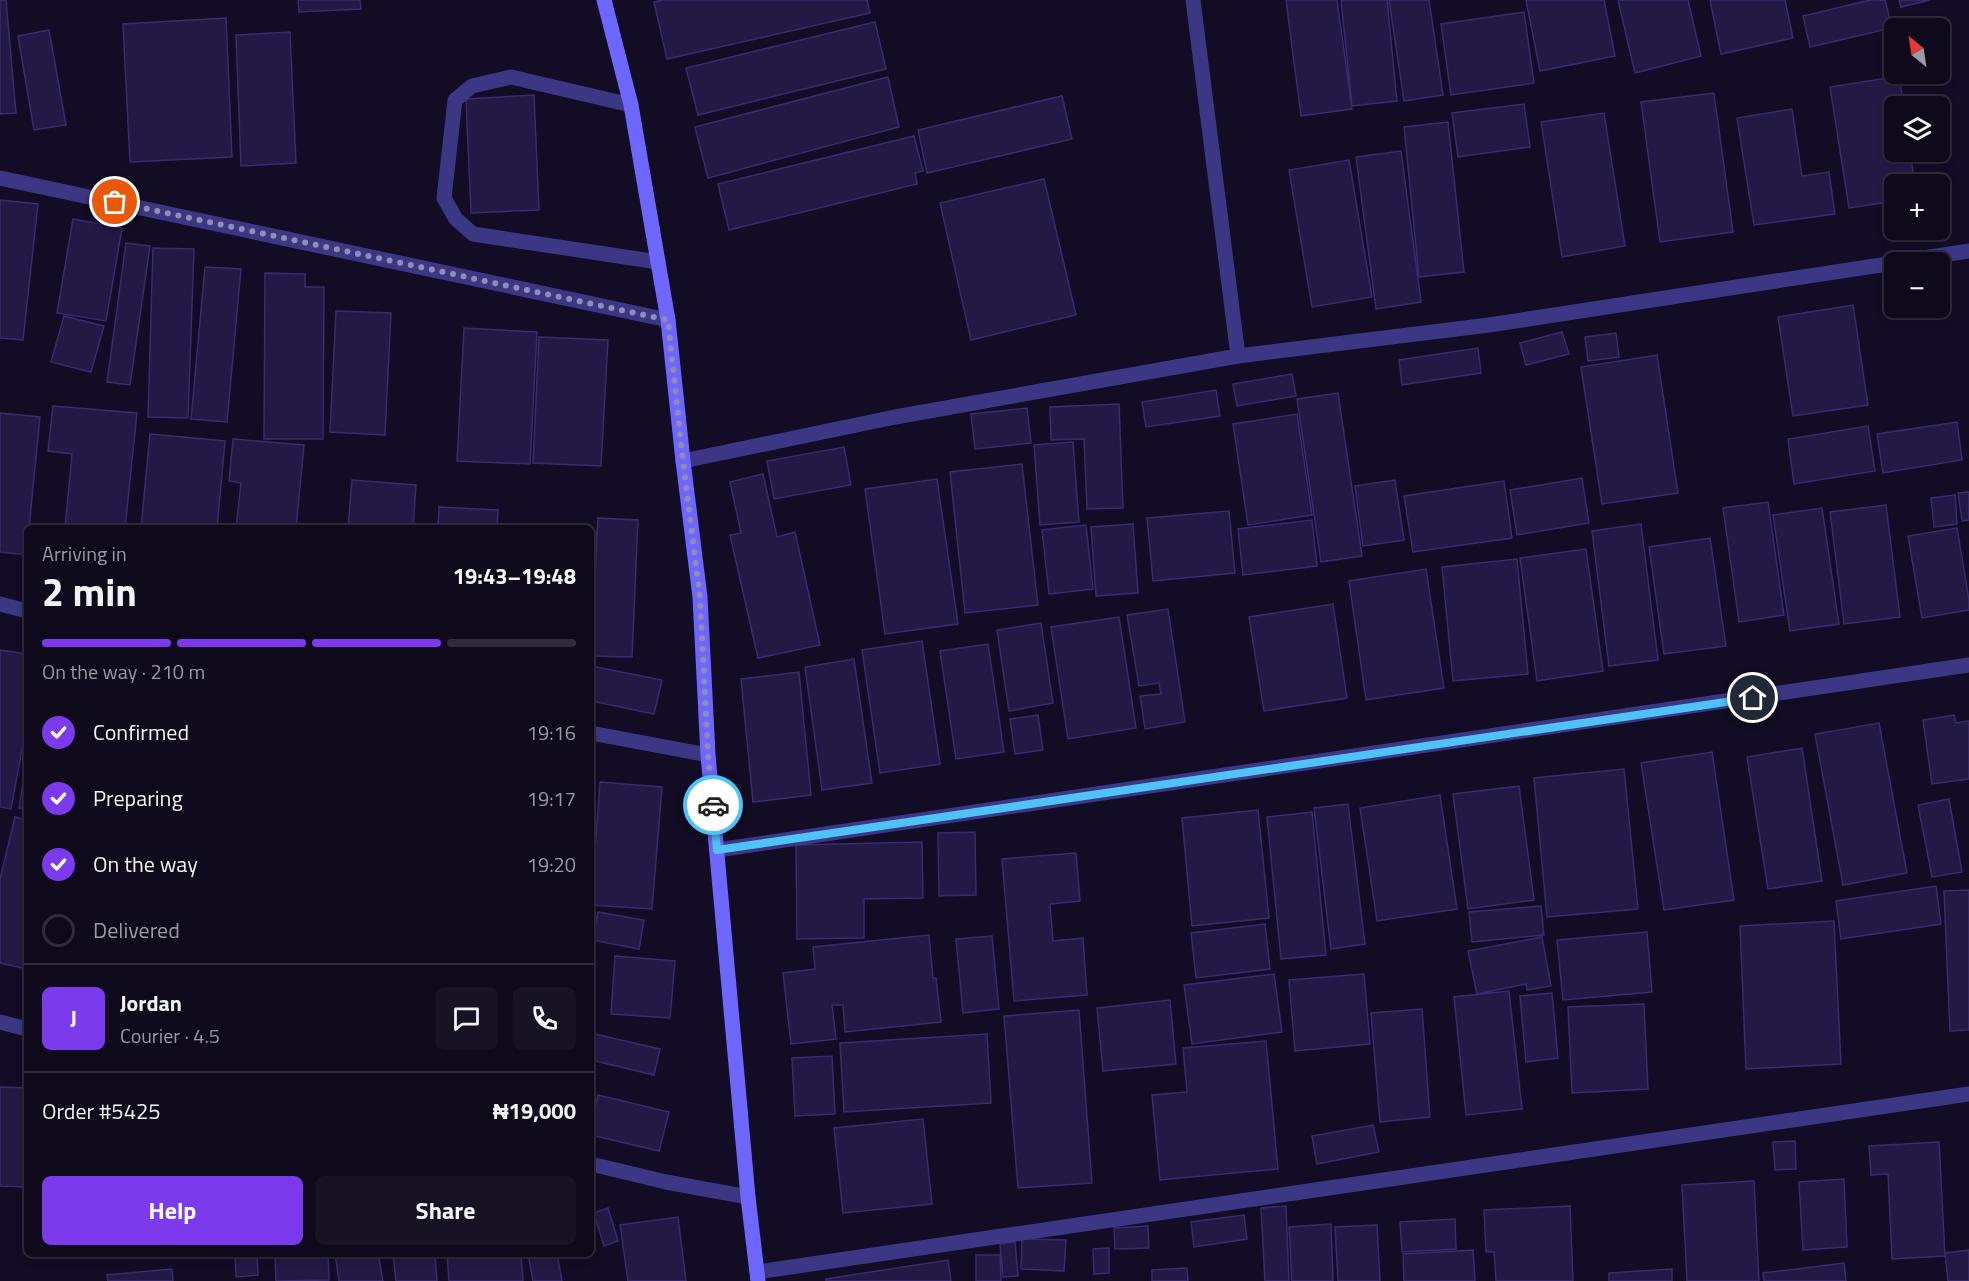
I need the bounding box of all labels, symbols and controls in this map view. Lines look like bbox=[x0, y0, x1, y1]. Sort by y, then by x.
north arrow bbox=[1884, 18, 1950, 84]
map controls bbox=[1884, 18, 1950, 318]
button: layers bbox=[1884, 96, 1950, 162]
button: + bbox=[1884, 174, 1950, 240]
pin bbox=[89, 176, 140, 227]
icon: bag bbox=[98, 185, 131, 218]
button: − bbox=[1884, 252, 1950, 318]
text: Arriving in bbox=[42, 538, 127, 569]
text: 19:43–19:48 bbox=[453, 559, 576, 593]
text: 2 min bbox=[42, 562, 137, 621]
text: On the way · 210 m bbox=[42, 656, 205, 687]
pin bbox=[1727, 672, 1778, 723]
icon: home bbox=[1736, 681, 1769, 714]
text: Confirmed bbox=[93, 715, 189, 749]
icon: check bbox=[42, 716, 75, 749]
text: 19:16 bbox=[527, 717, 576, 748]
courier bbox=[683, 775, 743, 835]
text: Preparing bbox=[93, 781, 183, 815]
icon: check bbox=[42, 782, 75, 815]
text: 19:17 bbox=[527, 783, 576, 814]
icon: car bbox=[697, 789, 730, 822]
text: On the way bbox=[93, 847, 198, 881]
icon: check bbox=[42, 848, 75, 881]
text: 19:20 bbox=[527, 849, 576, 880]
text: Delivered bbox=[93, 913, 180, 947]
text: Jordan bbox=[120, 986, 182, 1020]
button: chat bbox=[435, 987, 498, 1050]
button: phone bbox=[513, 987, 576, 1050]
text: J bbox=[70, 1001, 77, 1035]
text: Courier · 4.5 bbox=[120, 1020, 220, 1051]
text: Order #5425 bbox=[42, 1094, 161, 1128]
text: ₦19,000 bbox=[493, 1094, 576, 1128]
button: Help bbox=[42, 1176, 303, 1245]
button: Share bbox=[315, 1176, 576, 1245]

